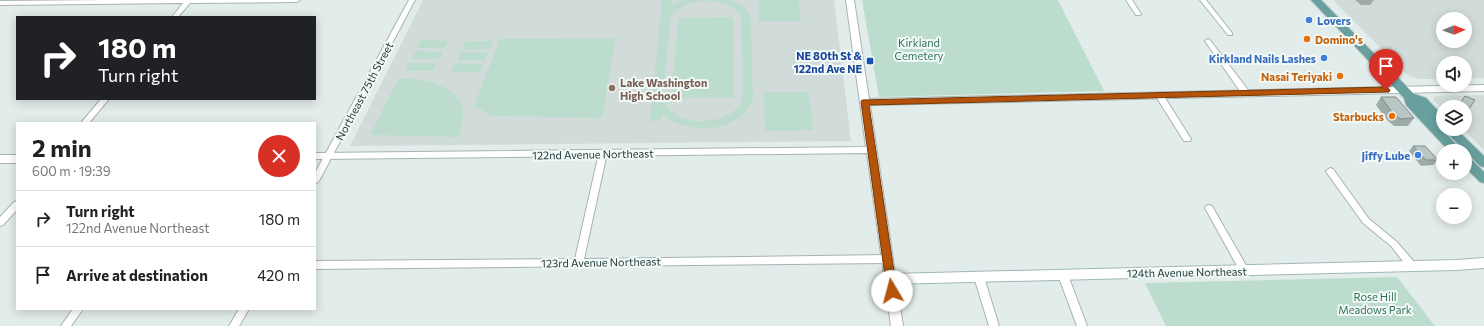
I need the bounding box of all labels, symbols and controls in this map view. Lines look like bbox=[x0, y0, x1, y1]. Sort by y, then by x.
north arrow bbox=[1436, 12, 1472, 48]
map controls bbox=[1436, 12, 1472, 224]
place label: Lovers bbox=[1317, 14, 1351, 27]
marker: Lovers bbox=[1304, 15, 1314, 25]
text: 180 m bbox=[98, 30, 176, 64]
icon: right bbox=[32, 32, 84, 84]
place label: Domino's bbox=[1315, 33, 1363, 46]
marker: Domino's bbox=[1302, 34, 1312, 44]
park label: Kirkland Cemetery bbox=[895, 36, 944, 62]
street label: Northeast 75th Street bbox=[333, 39, 396, 142]
place label: NE 80th St & 122nd Ave NE bbox=[794, 49, 863, 75]
pin bbox=[1369, 49, 1403, 90]
place label: Kirkland Nails Lashes bbox=[1209, 52, 1316, 65]
marker: Kirkland Nails Lashes bbox=[1319, 53, 1329, 63]
icon: arrive bbox=[1375, 55, 1397, 77]
marker: NE 80th St & 122nd Ave NE bbox=[865, 56, 875, 66]
button: sound bbox=[1436, 56, 1472, 92]
text: Turn right bbox=[98, 64, 178, 86]
place label: Nasai Teriyaki bbox=[1261, 70, 1332, 83]
marker: Nasai Teriyaki bbox=[1335, 71, 1345, 81]
place label: Lake Washington High School bbox=[620, 76, 707, 102]
marker: Lake Washington High School bbox=[607, 83, 617, 93]
button: layers bbox=[1436, 100, 1472, 136]
place label: Starbucks bbox=[1333, 110, 1384, 123]
marker: Starbucks bbox=[1387, 111, 1397, 121]
text: 2 min bbox=[32, 133, 92, 162]
button: close bbox=[258, 135, 300, 177]
button: + bbox=[1436, 144, 1472, 180]
street label: 122nd Avenue Northeast bbox=[532, 146, 654, 162]
place label: Jiffy Lube bbox=[1362, 149, 1410, 163]
marker: Jiffy Lube bbox=[1413, 150, 1423, 160]
text: 600 m · 19:39 bbox=[32, 163, 111, 179]
button: − bbox=[1436, 188, 1472, 224]
text: Turn right bbox=[66, 202, 135, 220]
icon: right bbox=[32, 208, 54, 230]
text: 180 m bbox=[259, 210, 300, 228]
text: 122nd Avenue Northeast bbox=[66, 220, 210, 236]
street label: 123rd Avenue Northeast bbox=[541, 254, 661, 270]
icon: arrive bbox=[32, 264, 54, 286]
street label: 124th Avenue Northeast bbox=[1127, 264, 1248, 280]
text: Arrive at destination bbox=[66, 266, 208, 284]
text: 420 m bbox=[257, 266, 300, 284]
position arrow bbox=[871, 270, 913, 312]
park label: Rose Hill Meadows Park bbox=[1338, 290, 1412, 316]

